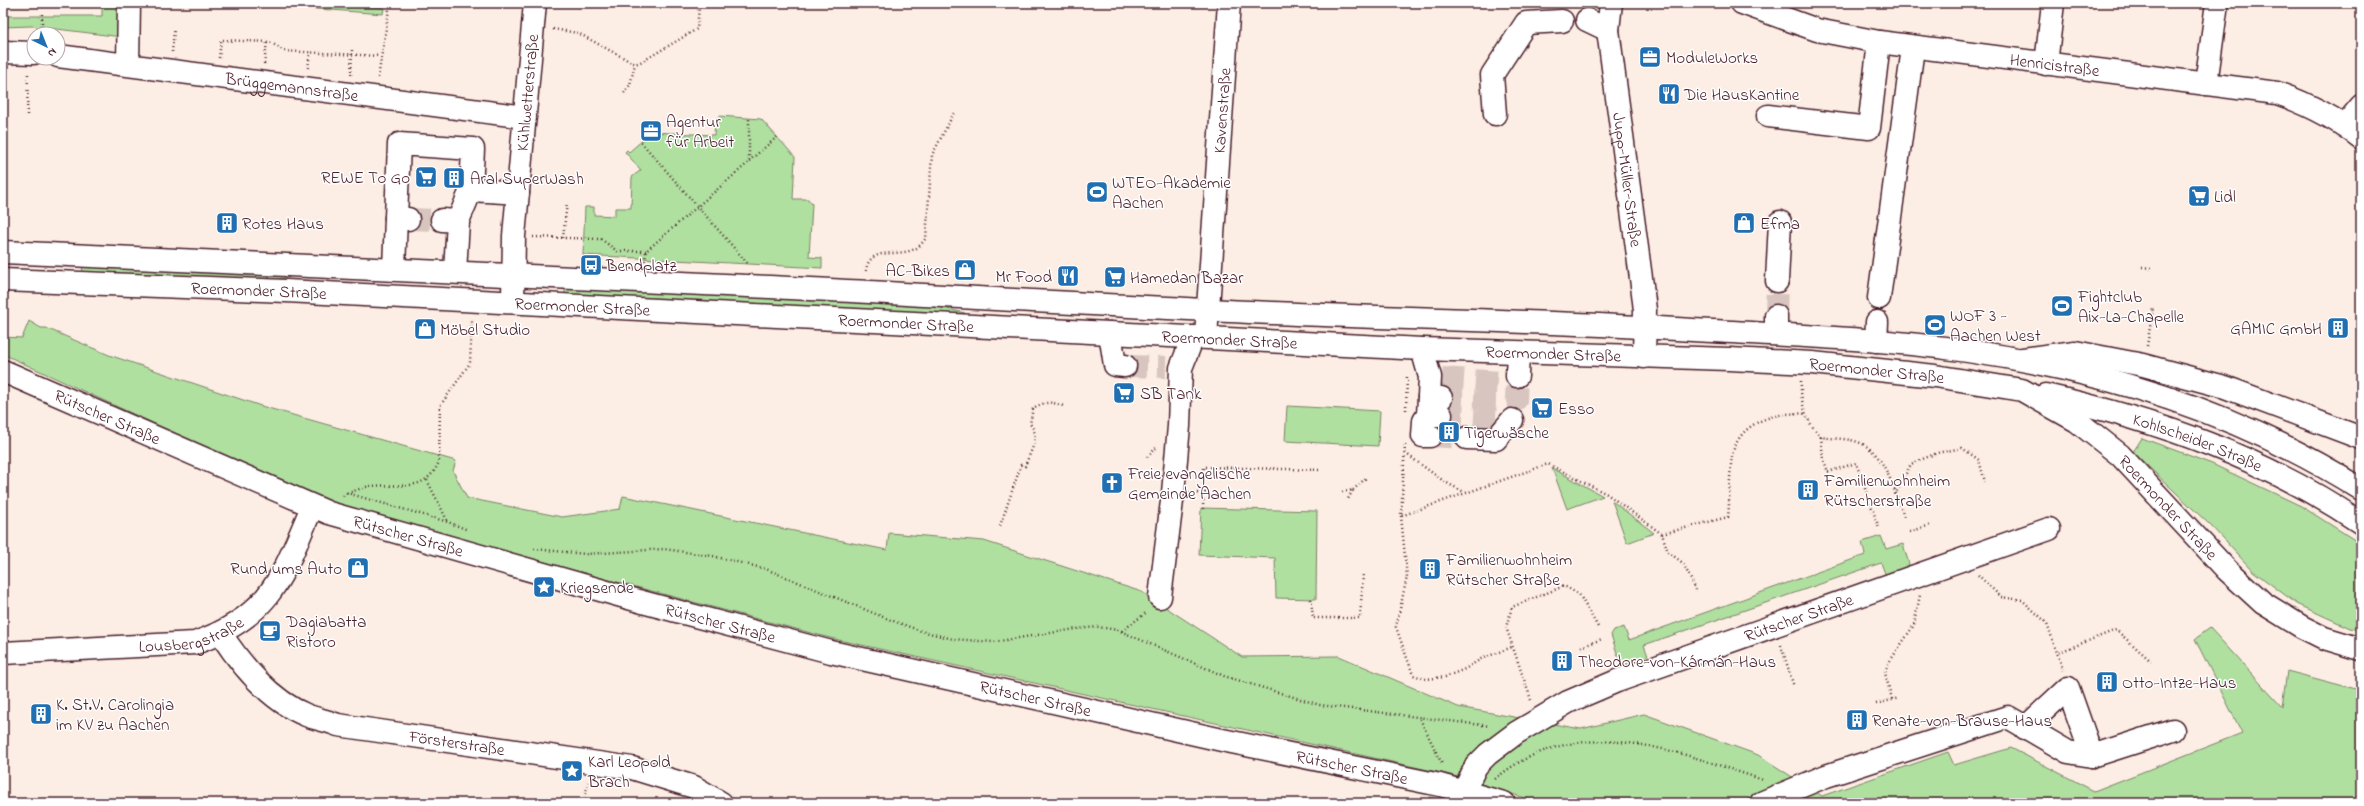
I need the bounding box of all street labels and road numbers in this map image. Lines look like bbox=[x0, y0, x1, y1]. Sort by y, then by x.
street label: Kühlwetterstraße bbox=[511, 33, 546, 152]
street label: Henricistraße bbox=[2008, 48, 2101, 84]
street label: Brüggemannstraße bbox=[223, 67, 360, 109]
street label: Kavenstraße bbox=[1208, 67, 1239, 154]
street label: Jupp-Müller-Straße bbox=[1605, 111, 1648, 249]
street label: Roermonder Straße bbox=[190, 276, 328, 307]
street label: Roermonder Straße bbox=[514, 292, 651, 324]
street label: Roermonder Straße bbox=[837, 308, 975, 340]
street label: Roermonder Straße bbox=[1161, 325, 1298, 357]
street label: Roermonder Straße bbox=[1485, 340, 1622, 369]
street label: Roermonder Straße bbox=[1808, 352, 1946, 391]
street label: Rütscher Straße bbox=[50, 384, 164, 452]
street label: Kohlscheider Straße bbox=[2130, 408, 2266, 479]
street label: Roermonder Straße bbox=[2112, 450, 2223, 567]
street label: Rütscher Straße bbox=[350, 509, 466, 565]
street label: Rütscher Straße bbox=[1741, 588, 1857, 649]
street label: Rütscher Straße bbox=[662, 597, 779, 651]
street label: Lousbergstraße bbox=[138, 611, 250, 660]
street label: Rütscher Straße bbox=[977, 675, 1094, 724]
street label: Försterstraße bbox=[406, 724, 507, 763]
street label: Rütscher Straße bbox=[1293, 745, 1410, 792]

